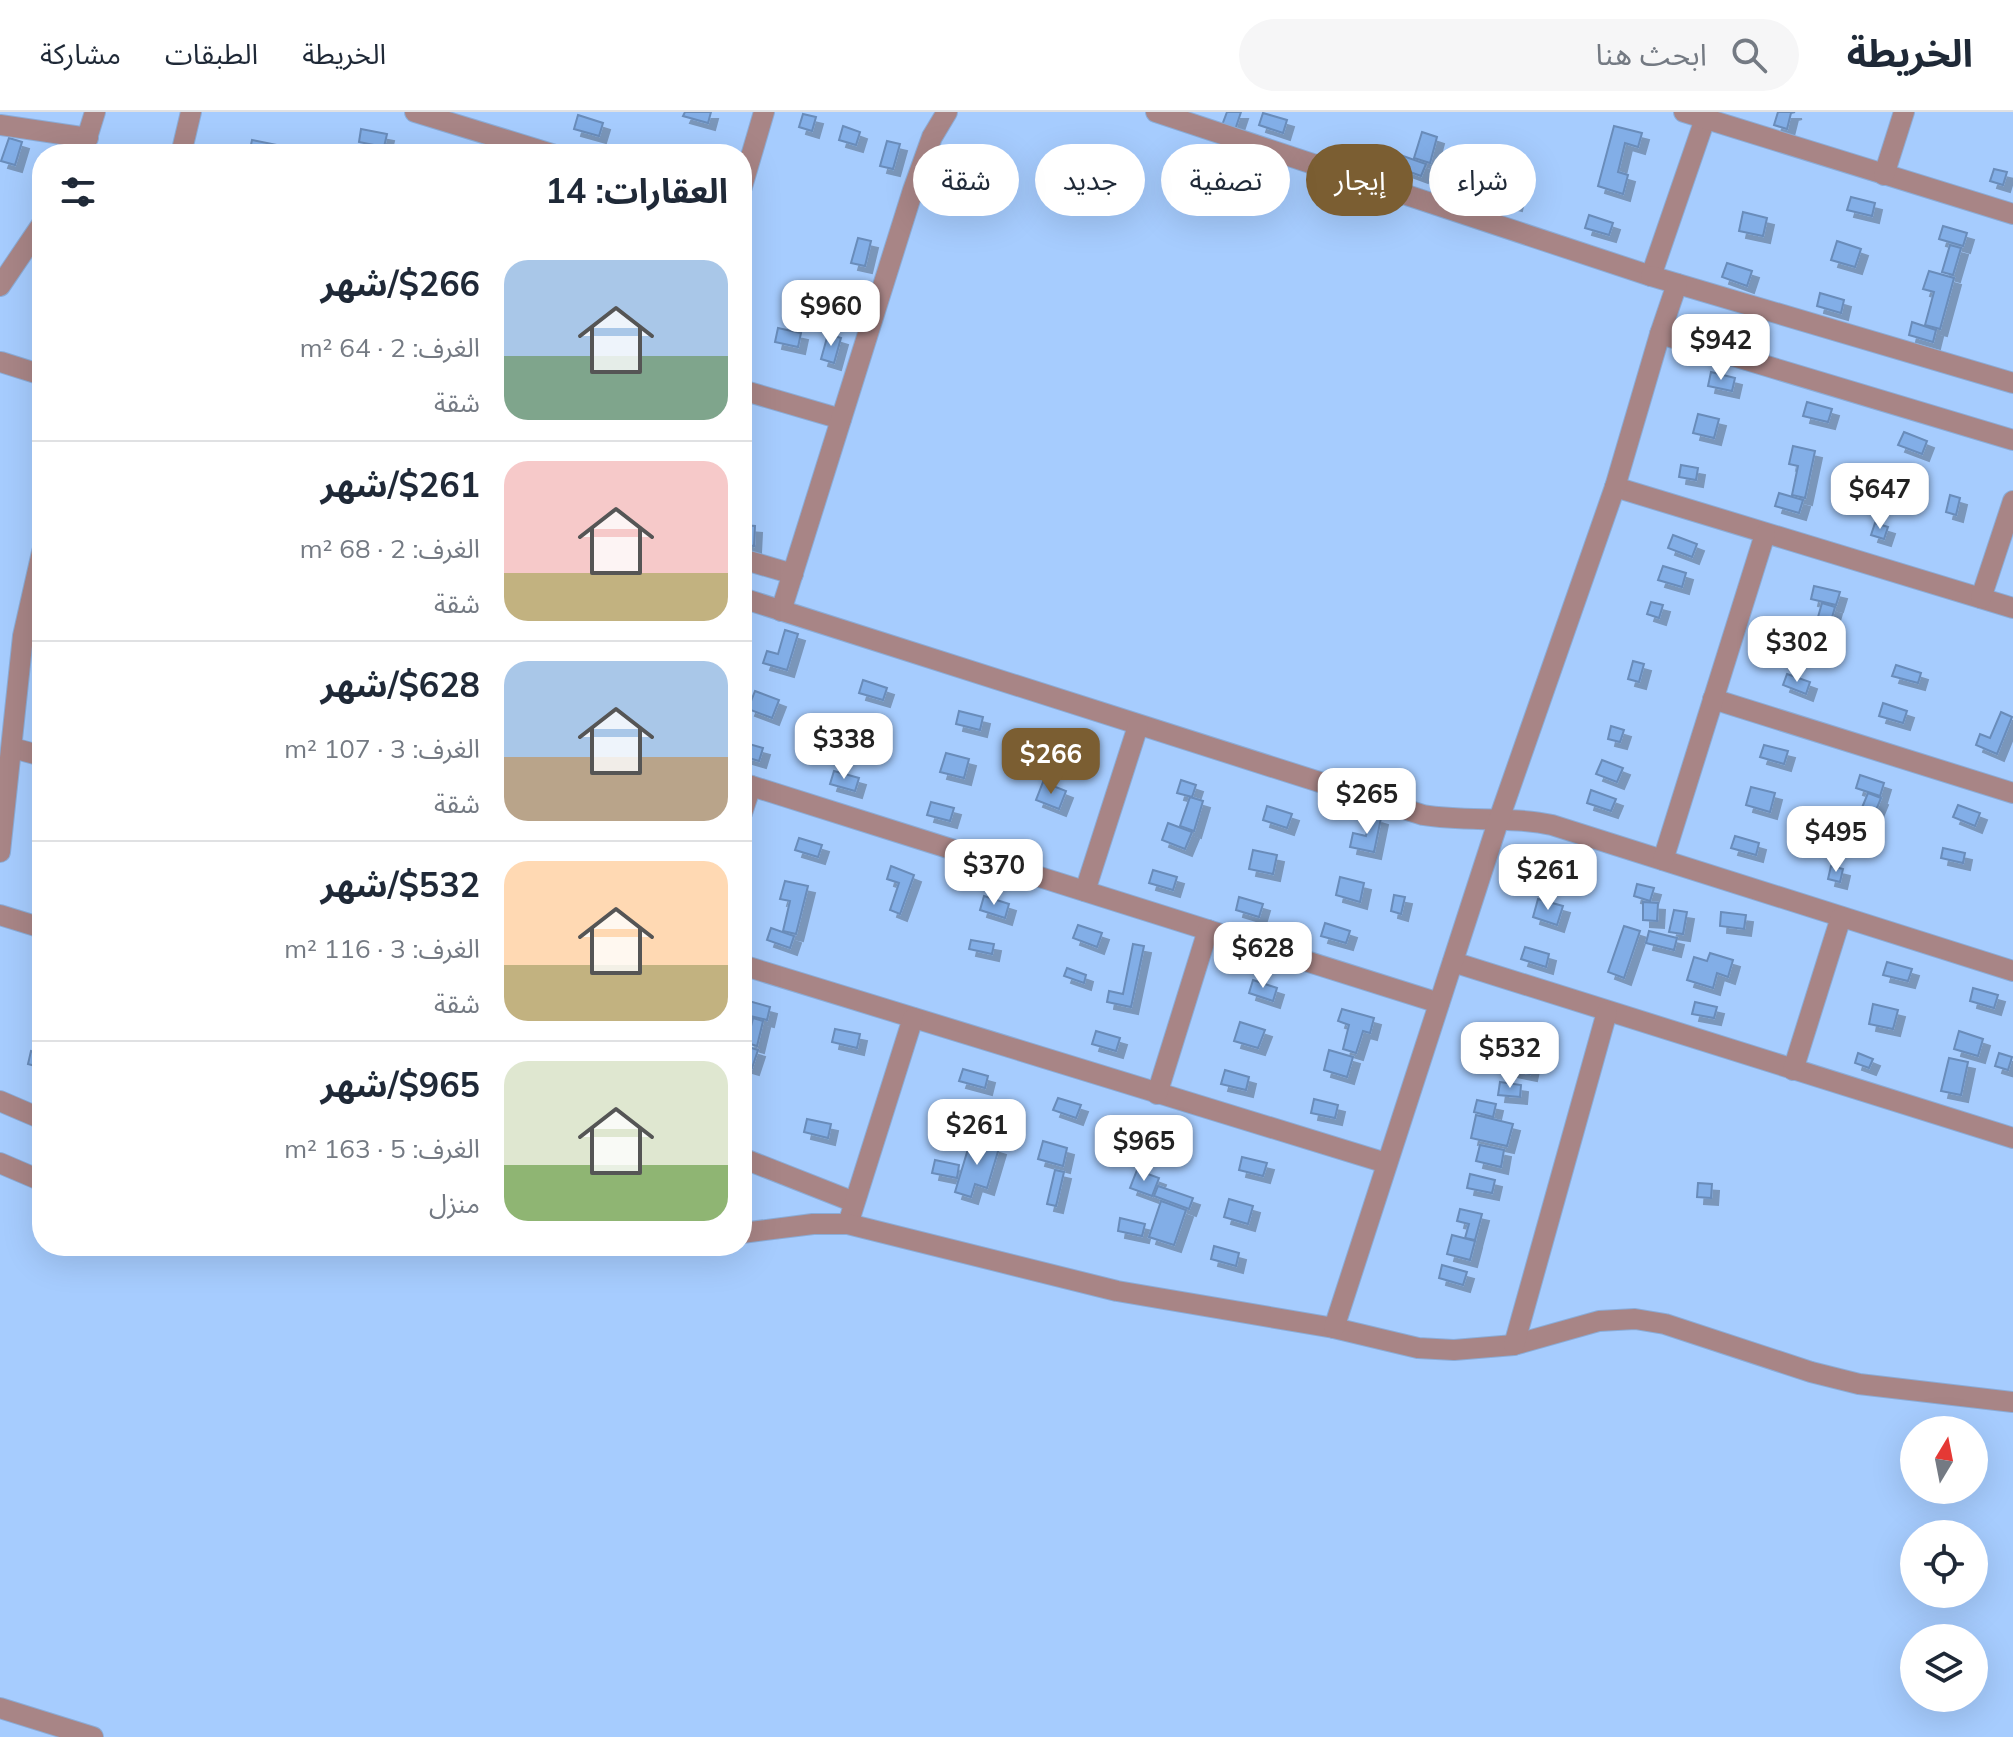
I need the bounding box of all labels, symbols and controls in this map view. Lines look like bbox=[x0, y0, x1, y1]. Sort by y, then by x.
search box bbox=[1239, 19, 1799, 91]
text: الخريطة bbox=[1847, 29, 1973, 77]
icon: search bbox=[1727, 33, 1771, 77]
text: ابحث هنا bbox=[1596, 35, 1707, 73]
text: مشاركة bbox=[40, 36, 121, 71]
text: الطبقات bbox=[165, 36, 258, 71]
text: الخريطة bbox=[302, 36, 386, 71]
chip: شقة bbox=[913, 144, 1019, 216]
chip: جديد bbox=[1035, 144, 1145, 216]
chip: تصفية bbox=[1161, 144, 1290, 216]
chip: إيجار bbox=[1306, 144, 1413, 216]
chip: شراء bbox=[1429, 144, 1536, 216]
text: العقارات: 14 bbox=[545, 169, 728, 212]
icon: filters bbox=[56, 170, 100, 214]
text: $266/شهر bbox=[321, 262, 480, 305]
pin: $960 bbox=[784, 280, 878, 348]
text: $960 bbox=[800, 289, 862, 322]
icon: home bbox=[568, 292, 664, 388]
pin: $942 bbox=[1674, 314, 1768, 382]
text: $942 bbox=[1690, 323, 1752, 356]
text: الغرف: 2 · 64 m² bbox=[300, 331, 480, 364]
text: شقة bbox=[434, 386, 480, 419]
text: $261/شهر bbox=[321, 463, 480, 506]
pin: $647 bbox=[1833, 463, 1927, 531]
text: $647 bbox=[1849, 472, 1911, 505]
icon: home bbox=[568, 493, 664, 589]
text: الغرف: 2 · 68 m² bbox=[300, 532, 480, 565]
text: شقة bbox=[434, 587, 480, 620]
pin: $302 bbox=[1750, 616, 1844, 684]
text: $302 bbox=[1766, 625, 1828, 658]
text: $628/شهر bbox=[321, 663, 480, 706]
icon: home bbox=[568, 693, 664, 789]
pin: $338 bbox=[797, 713, 891, 781]
text: $338 bbox=[813, 722, 875, 755]
pin: $266 bbox=[1004, 728, 1098, 796]
text: الغرف: 3 · 107 m² bbox=[284, 732, 480, 765]
text: $266 bbox=[1020, 737, 1082, 770]
pin: $265 bbox=[1320, 768, 1414, 836]
text: $265 bbox=[1336, 777, 1398, 810]
text: شقة bbox=[434, 787, 480, 820]
pin: $495 bbox=[1789, 806, 1883, 874]
text: $495 bbox=[1805, 815, 1867, 848]
pin: $370 bbox=[947, 839, 1041, 907]
pin: $261 bbox=[1501, 844, 1595, 912]
text: $370 bbox=[963, 848, 1025, 881]
text: $261 bbox=[1517, 853, 1579, 886]
text: $532/شهر bbox=[321, 863, 480, 906]
icon: home bbox=[568, 893, 664, 989]
pin: $628 bbox=[1216, 922, 1310, 990]
text: $628 bbox=[1232, 931, 1294, 964]
text: الغرف: 3 · 116 m² bbox=[284, 932, 480, 965]
text: شقة bbox=[434, 987, 480, 1020]
pin: $532 bbox=[1463, 1022, 1557, 1090]
text: $532 bbox=[1479, 1031, 1541, 1064]
text: $965/شهر bbox=[321, 1063, 480, 1106]
icon: home bbox=[568, 1093, 664, 1189]
pin: $261 bbox=[930, 1099, 1024, 1167]
text: $261 bbox=[946, 1108, 1008, 1141]
pin: $965 bbox=[1097, 1115, 1191, 1183]
text: $965 bbox=[1113, 1124, 1175, 1157]
text: الغرف: 5 · 163 m² bbox=[284, 1132, 480, 1165]
text: منزل bbox=[429, 1187, 480, 1220]
north arrow bbox=[1900, 1416, 1988, 1504]
map controls bbox=[1900, 1416, 1988, 1712]
button: locate bbox=[1900, 1520, 1988, 1608]
button: layers bbox=[1900, 1624, 1988, 1712]

